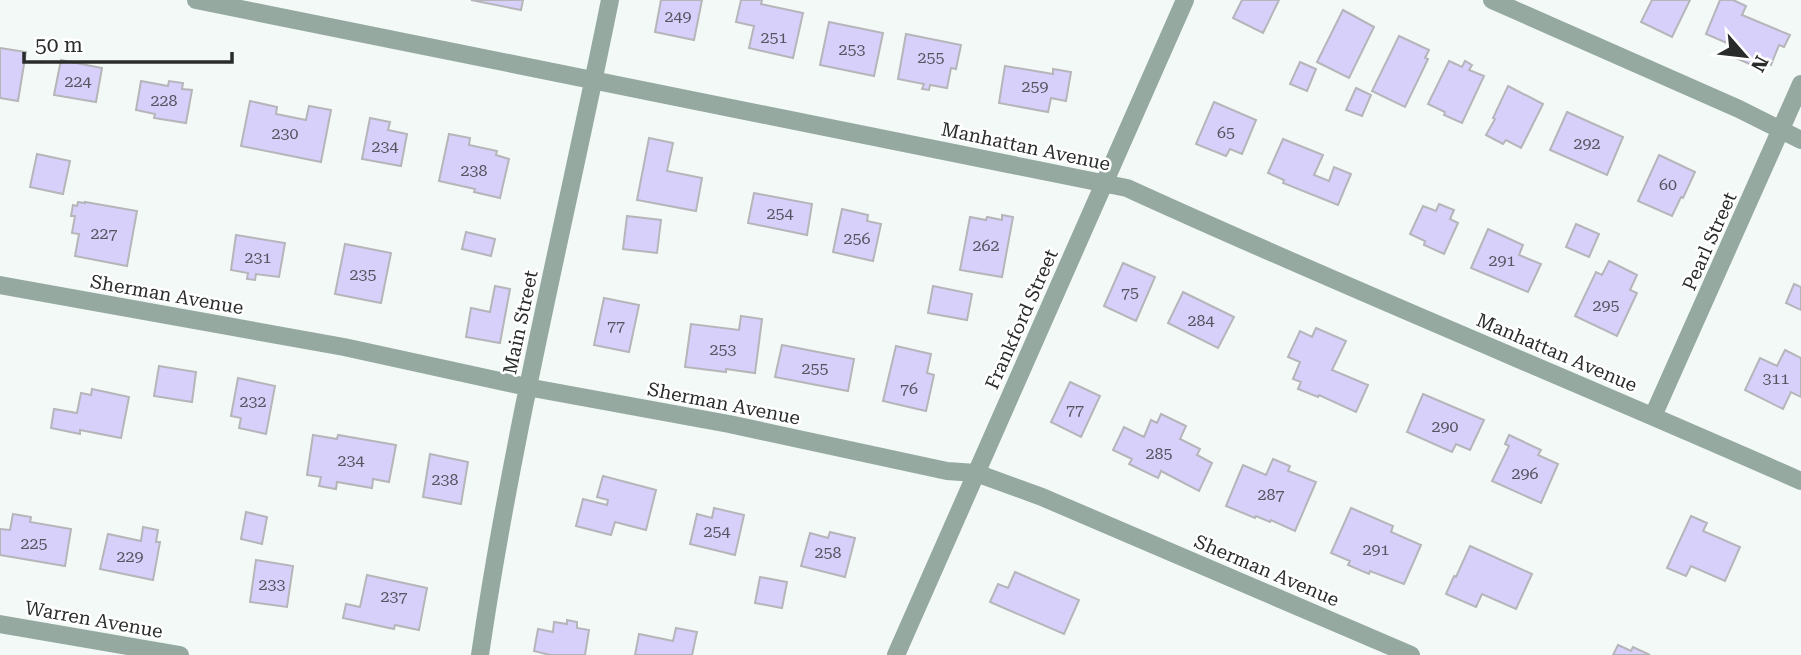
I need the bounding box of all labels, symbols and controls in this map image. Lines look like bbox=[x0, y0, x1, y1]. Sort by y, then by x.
house number: 249 bbox=[665, 7, 691, 26]
scale bar bbox=[24, 21, 233, 65]
north arrow bbox=[1710, 21, 1780, 91]
house number: 251 bbox=[761, 28, 787, 47]
text: 50 m bbox=[35, 33, 83, 57]
house number: 253 bbox=[839, 40, 865, 59]
house number: 255 bbox=[918, 48, 944, 67]
text: N bbox=[1746, 52, 1773, 76]
house number: 224 bbox=[65, 72, 91, 91]
house number: 259 bbox=[1022, 77, 1048, 96]
house number: 228 bbox=[151, 91, 177, 110]
street label: Manhattan Avenue bbox=[939, 117, 1113, 176]
house number: 65 bbox=[1217, 123, 1235, 142]
house number: 230 bbox=[272, 124, 298, 143]
house number: 292 bbox=[1574, 134, 1600, 153]
house number: 234 bbox=[372, 137, 398, 156]
house number: 238 bbox=[461, 161, 487, 180]
house number: 60 bbox=[1659, 175, 1677, 194]
street label: Pearl Street bbox=[1678, 188, 1741, 294]
house number: 254 bbox=[767, 204, 793, 223]
house number: 227 bbox=[91, 224, 117, 243]
house number: 256 bbox=[844, 229, 870, 248]
house number: 262 bbox=[973, 236, 999, 255]
street label: Frankford Street bbox=[980, 246, 1063, 393]
house number: 231 bbox=[245, 248, 271, 267]
house number: 291 bbox=[1489, 251, 1515, 270]
house number: 235 bbox=[350, 265, 376, 284]
street label: Main Street bbox=[498, 268, 543, 376]
street label: Sherman Avenue bbox=[89, 270, 245, 319]
house number: 75 bbox=[1121, 283, 1139, 302]
house number: 295 bbox=[1593, 296, 1619, 315]
street label: Manhattan Avenue bbox=[1473, 308, 1641, 397]
house number: 284 bbox=[1188, 311, 1214, 330]
house number: 77 bbox=[607, 316, 625, 335]
house number: 253 bbox=[710, 340, 736, 359]
house number: 255 bbox=[802, 359, 828, 378]
house number: 311 bbox=[1763, 369, 1789, 388]
street label: Sherman Avenue bbox=[646, 377, 802, 430]
house number: 76 bbox=[900, 379, 918, 398]
house number: 232 bbox=[240, 392, 266, 411]
house number: 77 bbox=[1066, 400, 1084, 419]
house number: 290 bbox=[1432, 417, 1458, 436]
house number: 285 bbox=[1146, 444, 1172, 463]
house number: 234 bbox=[338, 451, 364, 470]
house number: 296 bbox=[1512, 464, 1538, 483]
house number: 238 bbox=[432, 470, 458, 489]
house number: 287 bbox=[1258, 485, 1284, 504]
house number: 254 bbox=[704, 522, 730, 541]
street label: Sherman Avenue bbox=[1191, 530, 1343, 611]
house number: 225 bbox=[21, 534, 47, 553]
house number: 291 bbox=[1363, 540, 1389, 559]
house number: 258 bbox=[815, 543, 841, 562]
house number: 229 bbox=[117, 547, 143, 566]
house number: 233 bbox=[259, 575, 285, 594]
house number: 237 bbox=[381, 587, 407, 606]
street label: Warren Avenue bbox=[23, 596, 165, 643]

